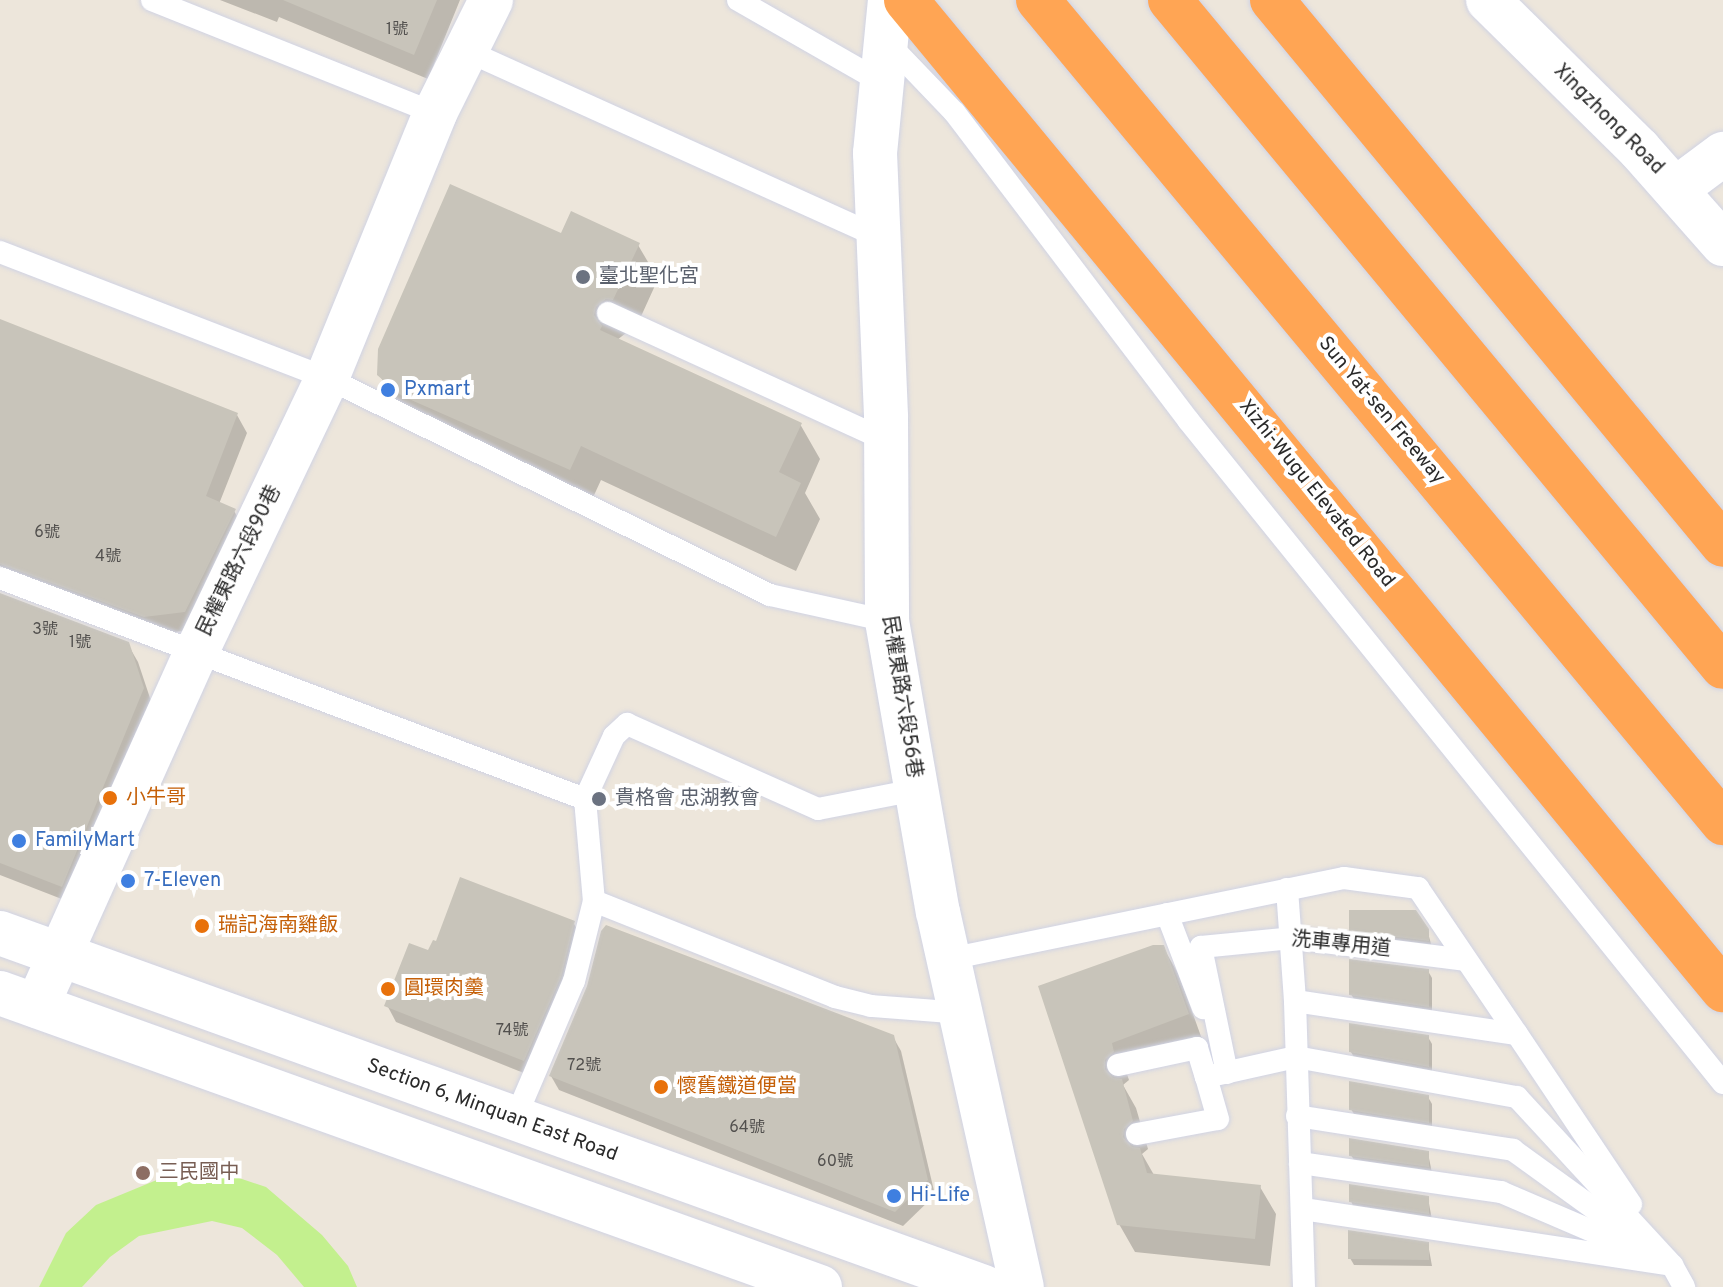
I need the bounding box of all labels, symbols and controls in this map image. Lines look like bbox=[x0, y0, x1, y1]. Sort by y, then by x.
house number: 1號 bbox=[386, 20, 408, 40]
street label: Xingzhong Road bbox=[1548, 60, 1668, 180]
place label: 臺北聖化宮 bbox=[599, 265, 699, 289]
marker: 臺北聖化宮 bbox=[574, 268, 592, 286]
street label: Sun Yat-sen Freeway bbox=[1312, 332, 1450, 490]
place label: Pxmart bbox=[404, 378, 470, 402]
marker: Pxmart bbox=[379, 381, 397, 399]
street label: Xizhi-Wugu Elevated Road bbox=[1233, 395, 1399, 593]
street label: 民權東路六段90巷 bbox=[193, 482, 287, 640]
house number: 6號 bbox=[34, 523, 60, 543]
house number: 4號 bbox=[95, 547, 121, 567]
street label: 民權東路六段56巷 bbox=[876, 614, 926, 780]
house number: 3號 bbox=[32, 620, 58, 640]
house number: 1號 bbox=[69, 633, 91, 653]
place label: 小牛哥 bbox=[126, 786, 186, 810]
place label: 貴格會 忠湖教會 bbox=[615, 787, 760, 811]
marker: 小牛哥 bbox=[101, 789, 119, 807]
marker: 貴格會 忠湖教會 bbox=[590, 790, 608, 808]
place label: FamilyMart bbox=[35, 829, 135, 853]
marker: FamilyMart bbox=[10, 832, 28, 850]
place label: 7-Eleven bbox=[144, 869, 221, 893]
marker: 7-Eleven bbox=[119, 872, 137, 890]
place label: 瑞記海南雞飯 bbox=[218, 914, 338, 938]
marker: 瑞記海南雞飯 bbox=[193, 917, 211, 935]
street label: 洗車專用道 bbox=[1290, 928, 1392, 962]
place label: 圓環肉羹 bbox=[404, 977, 484, 1001]
marker: 圓環肉羹 bbox=[379, 980, 397, 998]
house number: 74號 bbox=[496, 1021, 528, 1041]
street label: Section 6, Minquan East Road bbox=[363, 1054, 621, 1168]
house number: 72號 bbox=[567, 1056, 601, 1076]
place label: 懷舊鐵道便當 bbox=[677, 1075, 797, 1099]
marker: 懷舊鐵道便當 bbox=[652, 1078, 670, 1096]
house number: 64號 bbox=[729, 1118, 765, 1138]
house number: 60號 bbox=[817, 1152, 853, 1172]
place label: 三民國中 bbox=[159, 1161, 239, 1185]
marker: 三民國中 bbox=[134, 1164, 152, 1182]
place label: Hi-Life bbox=[910, 1184, 970, 1208]
marker: Hi-Life bbox=[885, 1187, 903, 1205]

